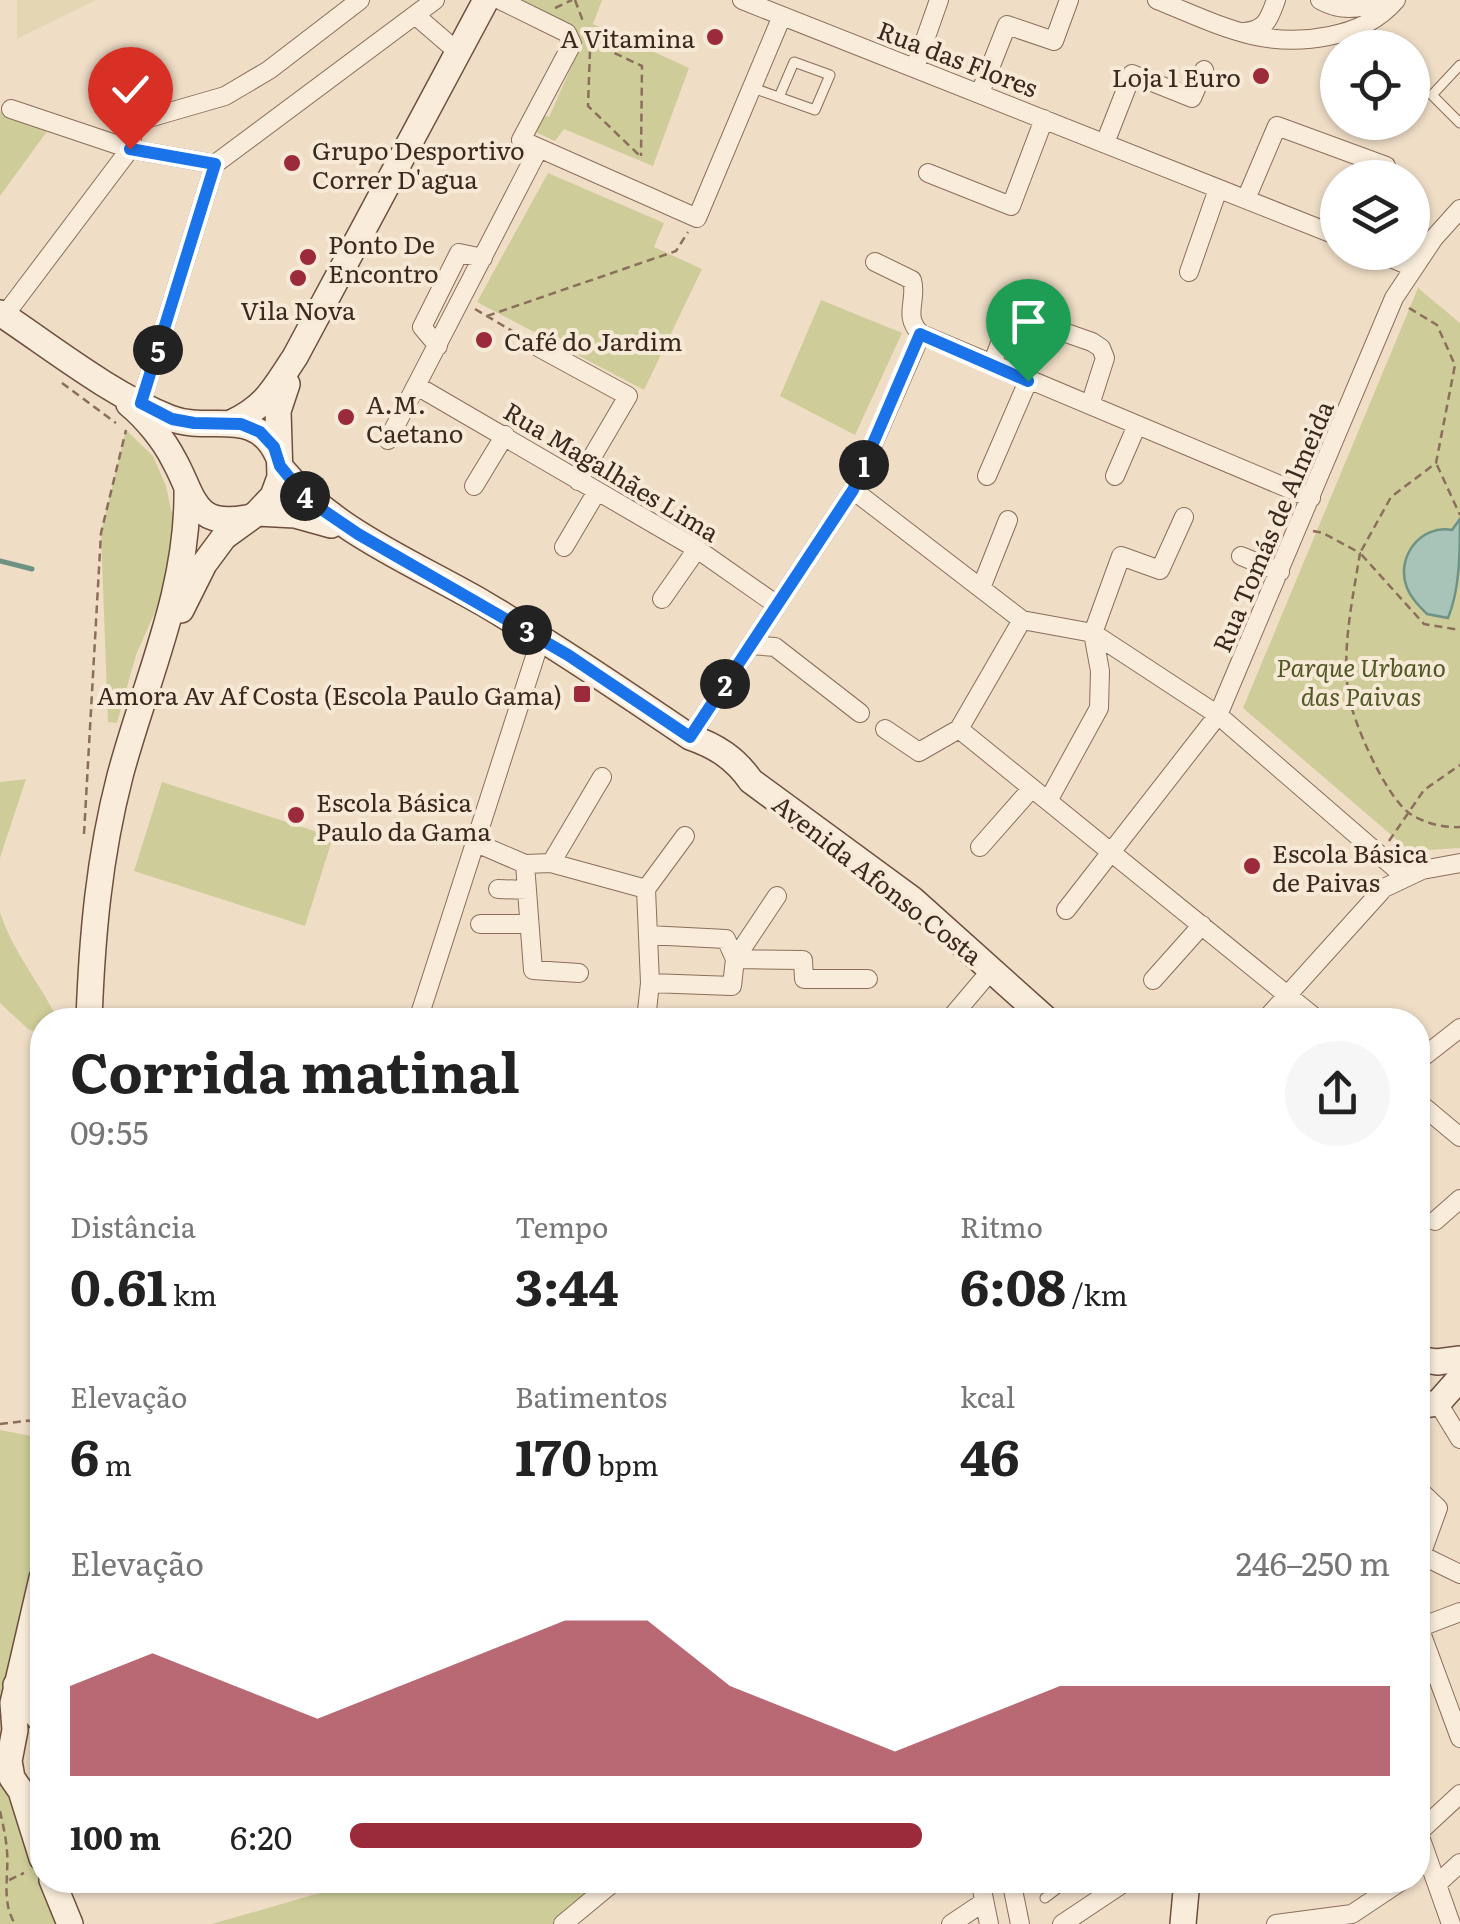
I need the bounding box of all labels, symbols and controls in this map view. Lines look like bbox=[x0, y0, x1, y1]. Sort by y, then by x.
street label: Rua das Flores bbox=[872, 10, 1044, 106]
place label: A Vitamina bbox=[560, 19, 696, 56]
marker: A Vitamina bbox=[704, 26, 726, 48]
map controls bbox=[1320, 30, 1430, 270]
button: locate bbox=[1320, 30, 1430, 140]
pin bbox=[88, 47, 173, 150]
place label: Loja 1 Euro bbox=[1112, 58, 1241, 95]
icon: check bbox=[103, 62, 158, 117]
marker: Loja 1 Euro bbox=[1250, 65, 1272, 87]
place label: Grupo Desportivo Correr D'agua bbox=[312, 131, 525, 197]
marker: Grupo Desportivo Correr D'agua bbox=[281, 152, 303, 174]
button: layers bbox=[1320, 160, 1430, 270]
place label: Ponto De Encontro bbox=[328, 225, 439, 291]
marker: Ponto De Encontro bbox=[297, 246, 319, 268]
marker: Vila Nova bbox=[287, 267, 309, 289]
pin bbox=[986, 279, 1071, 382]
place label: Vila Nova bbox=[240, 291, 356, 328]
icon: arrive bbox=[1001, 294, 1056, 349]
place label: Café do Jardim bbox=[504, 322, 682, 359]
pin: 5 bbox=[133, 325, 183, 375]
text: 5 bbox=[150, 329, 166, 371]
marker: Café do Jardim bbox=[473, 329, 495, 351]
place label: A.M. Caetano bbox=[366, 385, 463, 451]
street label: Rua Magalhães Lima bbox=[497, 392, 727, 550]
street label: Rua Tomás de Almeida bbox=[1202, 394, 1342, 658]
marker: A.M. Caetano bbox=[335, 406, 357, 428]
pin: 1 bbox=[839, 440, 889, 490]
text: 1 bbox=[858, 444, 870, 486]
pin: 4 bbox=[280, 471, 330, 521]
text: 4 bbox=[297, 475, 313, 517]
pin: 3 bbox=[502, 605, 552, 655]
text: 3 bbox=[519, 609, 535, 651]
park label: Parque Urbano das Paivas bbox=[1276, 648, 1446, 714]
pin: 2 bbox=[700, 659, 750, 709]
text: 2 bbox=[717, 663, 733, 705]
place label: Amora Av Af Costa (Escola Paulo Gama) bbox=[97, 676, 562, 713]
marker: Amora Av Af Costa (Escola Paulo Gama) bbox=[571, 683, 593, 705]
place label: Escola Básica Paulo da Gama bbox=[316, 783, 492, 849]
street label: Avenida Afonso Costa bbox=[765, 785, 991, 973]
marker: Escola Básica Paulo da Gama bbox=[285, 804, 307, 826]
place label: Escola Básica de Paivas bbox=[1272, 834, 1429, 900]
marker: Escola Básica de Paivas bbox=[1241, 855, 1263, 877]
text: Corrida matinal bbox=[70, 1028, 520, 1110]
button: share bbox=[1285, 1041, 1390, 1146]
text: 09:55 bbox=[70, 1107, 148, 1155]
text: Distância bbox=[70, 1205, 196, 1247]
text: Tempo bbox=[515, 1205, 609, 1247]
text: Ritmo bbox=[960, 1205, 1043, 1247]
text: 0.61 bbox=[70, 1247, 167, 1321]
text: 3:44 bbox=[515, 1247, 619, 1321]
text: 6:08 bbox=[960, 1247, 1066, 1321]
text: km bbox=[167, 1273, 217, 1315]
text: /km bbox=[1066, 1273, 1128, 1315]
text: Elevação bbox=[70, 1375, 187, 1417]
text: Batimentos bbox=[515, 1375, 667, 1417]
text: kcal bbox=[960, 1375, 1015, 1417]
text: 6 bbox=[70, 1417, 99, 1491]
text: 170 bbox=[515, 1417, 592, 1491]
text: 46 bbox=[960, 1417, 1019, 1491]
text: m bbox=[99, 1443, 132, 1485]
text: bpm bbox=[592, 1443, 659, 1485]
text: Elevação bbox=[70, 1538, 204, 1586]
text: 246–250 m bbox=[1236, 1538, 1390, 1586]
text: 100 m bbox=[70, 1812, 161, 1860]
text: 6:20 bbox=[230, 1812, 292, 1860]

